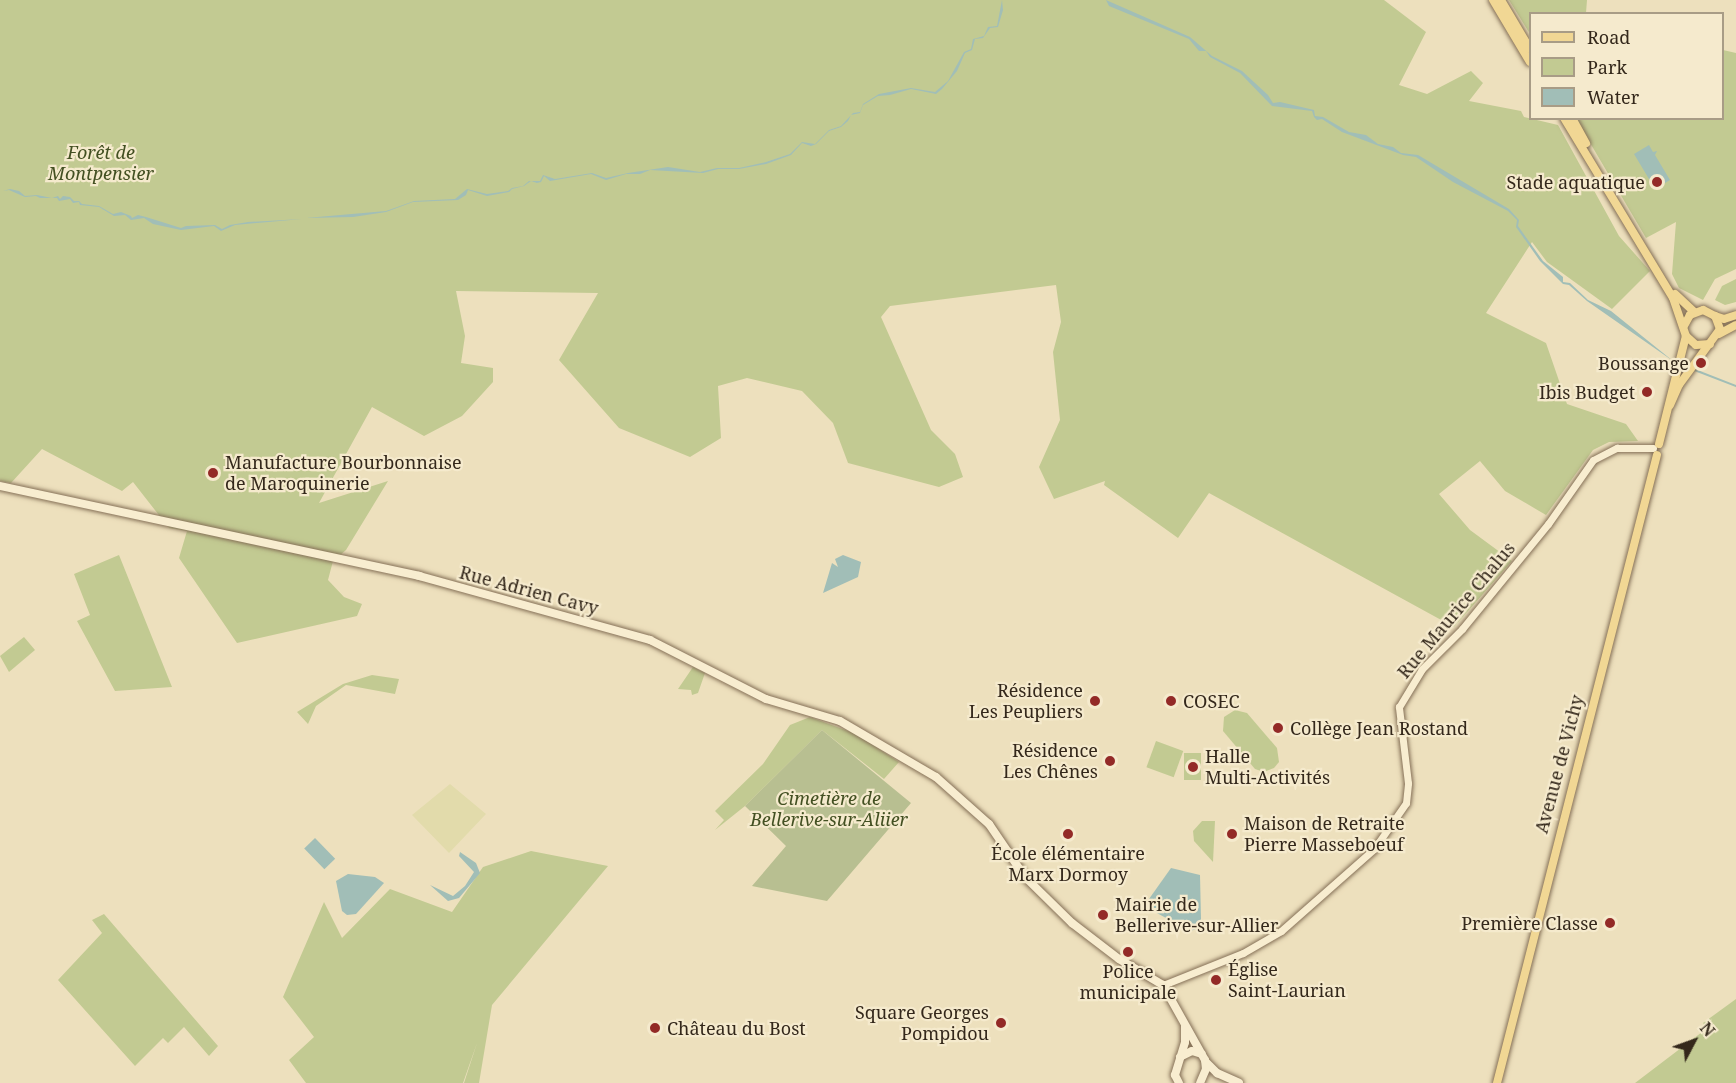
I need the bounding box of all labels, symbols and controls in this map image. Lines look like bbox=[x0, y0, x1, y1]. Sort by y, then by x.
legend bbox=[1529, 12, 1724, 120]
text: Road bbox=[1587, 25, 1630, 49]
text: Park bbox=[1587, 55, 1627, 79]
text: Water bbox=[1587, 85, 1639, 109]
park label: Forêt de Montpensier bbox=[48, 142, 154, 184]
place label: Stade aquatique bbox=[1506, 171, 1645, 193]
marker: Stade aquatique bbox=[1650, 175, 1664, 189]
place label: Boussange bbox=[1598, 352, 1689, 374]
marker: Boussange bbox=[1694, 356, 1708, 370]
place label: Ibis Budget bbox=[1539, 381, 1635, 403]
marker: Ibis Budget bbox=[1640, 385, 1654, 399]
place label: Manufacture Bourbonnaise de Maroquinerie bbox=[225, 452, 462, 494]
marker: Manufacture Bourbonnaise de Maroquinerie bbox=[206, 466, 220, 480]
street label: Rue Maurice Chalus bbox=[1393, 538, 1519, 682]
street label: Rue Adrien Cavy bbox=[457, 561, 601, 619]
place label: Résidence Les Peupliers bbox=[969, 680, 1083, 722]
place label: COSEC bbox=[1183, 690, 1239, 712]
street label: Avenue de Vichy bbox=[1530, 692, 1588, 836]
marker: Résidence Les Peupliers bbox=[1088, 694, 1102, 708]
marker: COSEC bbox=[1164, 694, 1178, 708]
place label: Collège Jean Rostand bbox=[1290, 717, 1468, 739]
marker: Collège Jean Rostand bbox=[1271, 721, 1285, 735]
place label: Résidence Les Chênes bbox=[1003, 740, 1098, 783]
place label: Halle Multi-Activités bbox=[1205, 746, 1330, 789]
marker: Résidence Les Chênes bbox=[1103, 754, 1117, 768]
marker: Halle Multi-Activités bbox=[1186, 760, 1200, 774]
park label: Cimetière de Bellerive-sur-Aliier bbox=[750, 788, 908, 830]
place label: Maison de Retraite Pierre Masseboeuf bbox=[1244, 813, 1405, 856]
marker: École élémentaire Marx Dormoy bbox=[1061, 827, 1075, 841]
marker: Maison de Retraite Pierre Masseboeuf bbox=[1225, 827, 1239, 841]
place label: École élémentaire Marx Dormoy bbox=[991, 843, 1145, 886]
place label: Mairie de Bellerive-sur-Allier bbox=[1115, 894, 1278, 936]
marker: Mairie de Bellerive-sur-Allier bbox=[1096, 908, 1110, 922]
place label: Première Classe bbox=[1461, 912, 1598, 934]
marker: Première Classe bbox=[1603, 916, 1617, 930]
marker: Police municipale bbox=[1121, 945, 1135, 959]
place label: Église Saint-Laurian bbox=[1228, 959, 1346, 1002]
place label: Police municipale bbox=[1080, 961, 1176, 1004]
marker: Église Saint-Laurian bbox=[1209, 973, 1223, 987]
place label: Square Georges Pompidou bbox=[855, 1002, 989, 1044]
north arrow bbox=[1664, 1011, 1724, 1071]
marker: Square Georges Pompidou bbox=[994, 1016, 1008, 1030]
place label: Château du Bost bbox=[667, 1017, 806, 1039]
text: N bbox=[1695, 1017, 1720, 1041]
marker: Château du Bost bbox=[648, 1021, 662, 1035]

